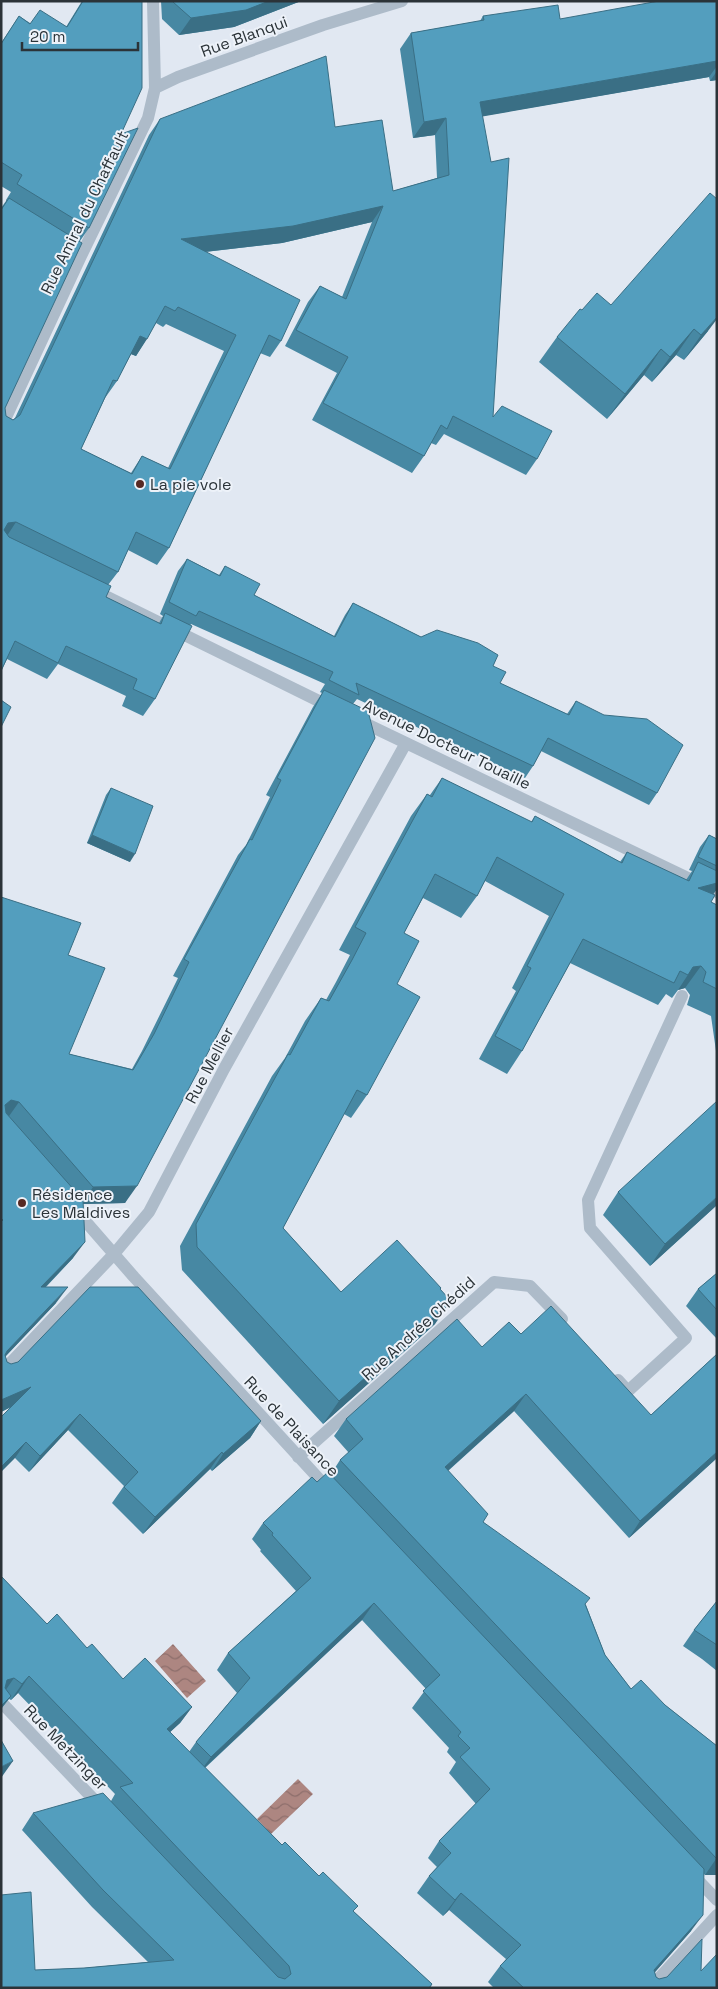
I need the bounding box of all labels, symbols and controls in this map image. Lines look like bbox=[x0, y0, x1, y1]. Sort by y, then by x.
street label: Rue Blanqui bbox=[198, 11, 291, 62]
scale bar bbox=[22, 20, 139, 52]
text: 20 m bbox=[30, 27, 65, 46]
street label: Rue Amiral du Chaffault bbox=[36, 127, 133, 297]
place label: La pie vole bbox=[150, 474, 231, 495]
marker: La pie vole bbox=[134, 478, 146, 490]
street label: Avenue Docteur Touaille bbox=[359, 695, 534, 794]
street label: Rue Mellier bbox=[180, 1023, 238, 1107]
place label: Résidence Les Maldives bbox=[32, 1184, 130, 1223]
marker: Résidence Les Maldives bbox=[16, 1197, 28, 1209]
street label: Rue Andrée Chédid bbox=[357, 1272, 480, 1385]
street label: Rue de Plaisance bbox=[239, 1371, 344, 1481]
street label: Rue Metzinger bbox=[19, 1700, 112, 1795]

